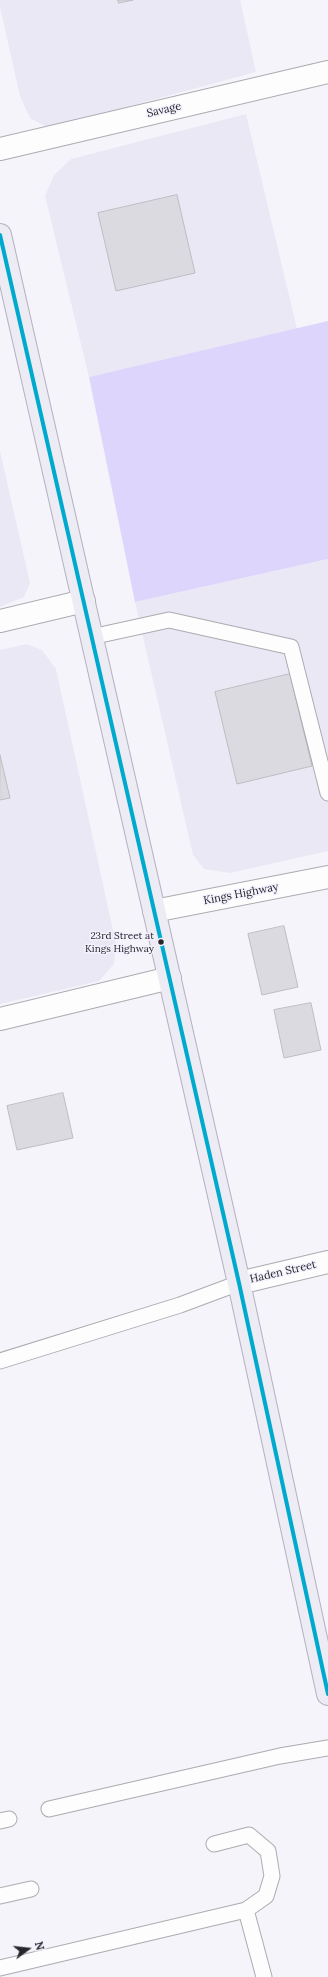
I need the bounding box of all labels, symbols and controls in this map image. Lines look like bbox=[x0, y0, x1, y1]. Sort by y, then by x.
street label: Savage bbox=[146, 100, 182, 120]
street label: Kings Highway bbox=[202, 880, 280, 908]
place label: 23rd Street at Kings Highway bbox=[85, 930, 154, 954]
marker: 23rd Street at Kings Highway bbox=[156, 937, 166, 947]
street label: Haden Street bbox=[249, 1258, 317, 1286]
north arrow bbox=[8, 1929, 48, 1969]
text: N bbox=[32, 1940, 47, 1952]

